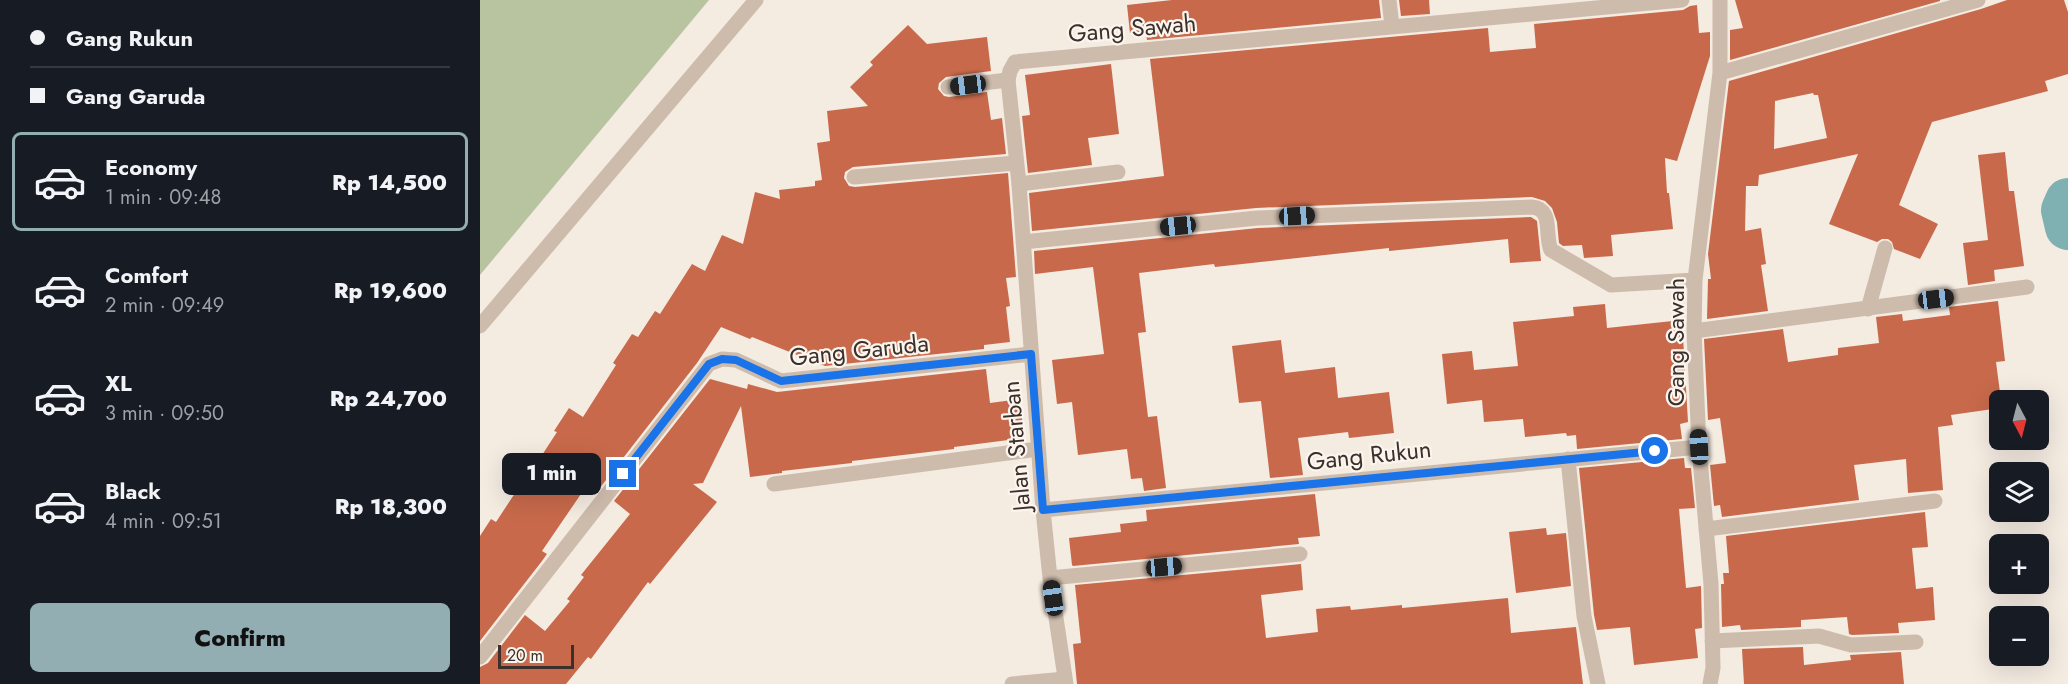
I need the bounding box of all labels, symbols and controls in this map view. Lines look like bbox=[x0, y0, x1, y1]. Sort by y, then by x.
street label: Gang Sawah bbox=[1066, 5, 1198, 51]
text: Gang Rukun bbox=[66, 22, 193, 54]
car bbox=[949, 74, 987, 96]
text: Gang Garuda bbox=[66, 80, 205, 112]
text: Economy bbox=[105, 151, 197, 183]
icon: car bbox=[33, 155, 87, 209]
text: Rp 14,500 bbox=[332, 166, 447, 198]
text: 1 min · 09:48 bbox=[105, 183, 221, 212]
car bbox=[1279, 206, 1315, 226]
car bbox=[1159, 215, 1197, 237]
text: Comfort bbox=[105, 259, 188, 291]
icon: car bbox=[33, 263, 87, 317]
text: Rp 19,600 bbox=[334, 274, 447, 306]
street label: Gang Sawah bbox=[1658, 278, 1693, 406]
car bbox=[1917, 288, 1955, 310]
text: 2 min · 09:49 bbox=[105, 291, 224, 320]
street label: Gang Garuda bbox=[788, 325, 930, 375]
text: XL bbox=[105, 367, 132, 399]
icon: car bbox=[33, 371, 87, 425]
street label: Jalan Starban bbox=[993, 379, 1039, 516]
text: Rp 24,700 bbox=[330, 382, 447, 414]
north arrow bbox=[1989, 390, 2049, 450]
map controls bbox=[1989, 390, 2049, 666]
text: 3 min · 09:50 bbox=[105, 399, 224, 428]
car bbox=[1689, 429, 1709, 465]
street label: Gang Rukun bbox=[1305, 431, 1433, 479]
route start bbox=[1641, 437, 1668, 464]
callout: 1 min bbox=[503, 453, 602, 495]
text: 1 min bbox=[526, 459, 577, 488]
route end bbox=[609, 460, 636, 487]
button: layers bbox=[1989, 462, 2049, 522]
text: Black bbox=[105, 475, 161, 507]
icon: car bbox=[33, 479, 87, 533]
text: Rp 18,300 bbox=[335, 490, 447, 522]
text: 4 min · 09:51 bbox=[105, 507, 222, 536]
button: + bbox=[1989, 534, 2049, 594]
car bbox=[1145, 556, 1183, 578]
car bbox=[1042, 579, 1064, 617]
button: Confirm bbox=[30, 603, 450, 672]
button: − bbox=[1989, 606, 2049, 666]
scale bar bbox=[498, 642, 574, 670]
text: 20 m bbox=[507, 644, 543, 667]

